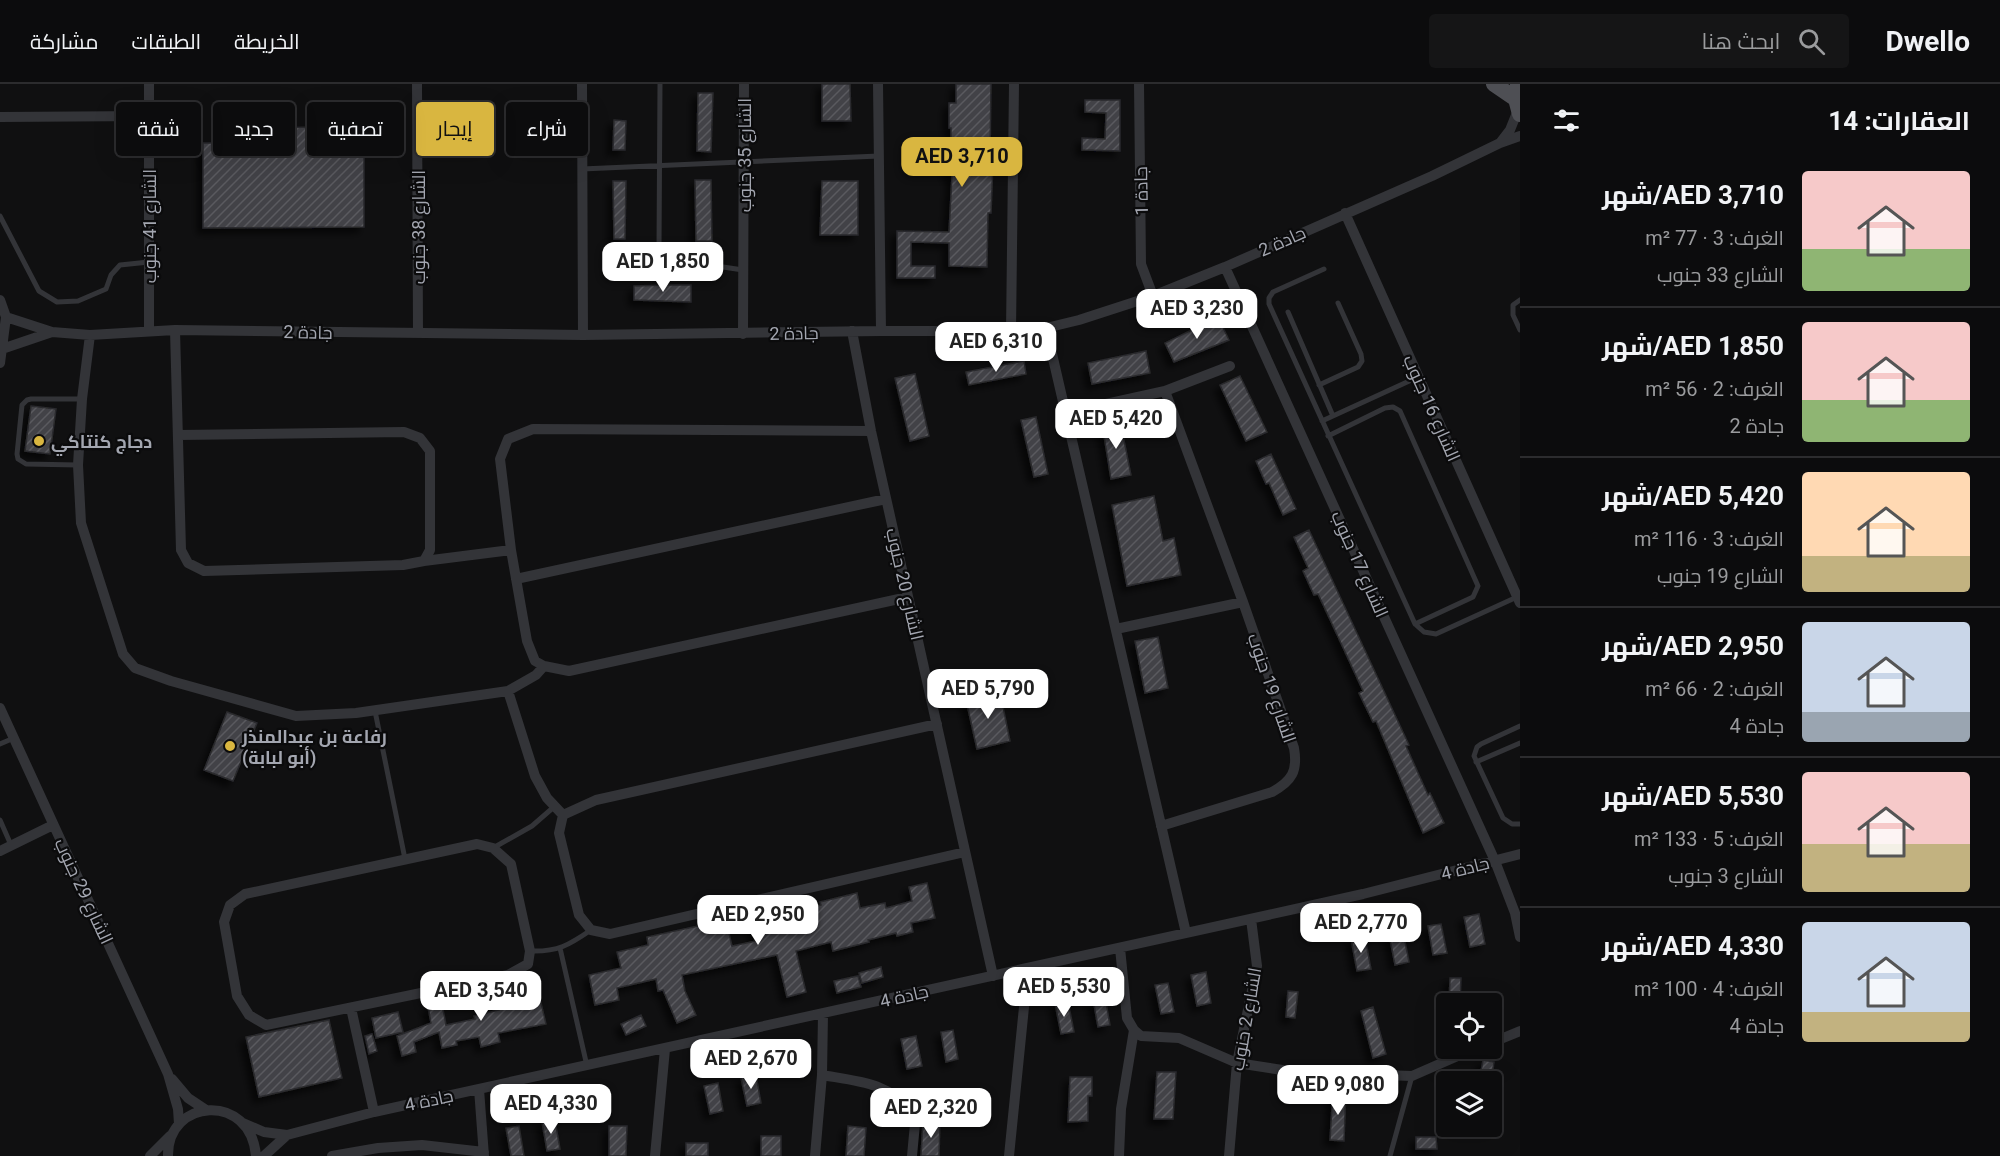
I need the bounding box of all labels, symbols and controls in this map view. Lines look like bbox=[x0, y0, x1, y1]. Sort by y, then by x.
search box bbox=[1429, 14, 1849, 68]
icon: search bbox=[1795, 25, 1828, 58]
text: Dwello bbox=[1885, 25, 1970, 58]
text: ابحث هنا bbox=[1702, 29, 1780, 54]
text: مشاركة bbox=[30, 30, 99, 54]
text: الطبقات bbox=[132, 30, 201, 54]
text: الخريطة bbox=[234, 30, 300, 54]
street label: الشارع 35 جنوب bbox=[734, 98, 757, 212]
chip: شقة bbox=[116, 102, 201, 156]
chip: جديد bbox=[213, 102, 295, 156]
chip: تصفية bbox=[307, 102, 404, 156]
chip: إيجار bbox=[416, 102, 494, 156]
chip: شراء bbox=[506, 102, 588, 156]
icon: filters bbox=[1550, 104, 1583, 137]
text: العقارات: 14 bbox=[1828, 106, 1970, 136]
pin: AED 3,710 bbox=[893, 137, 1031, 188]
text: AED 3,710 bbox=[915, 144, 1009, 168]
street label: جادة 1 bbox=[1130, 166, 1152, 216]
street label: الشارع 41 جنوب bbox=[139, 169, 162, 283]
street label: الشارع 38 جنوب bbox=[408, 170, 431, 284]
text: AED 3,710/شهر bbox=[1602, 180, 1784, 210]
icon: home bbox=[1850, 195, 1922, 267]
street label: جادة 2 bbox=[1255, 221, 1309, 261]
text: الغرف: 3 · 77 m² bbox=[1645, 226, 1784, 250]
pin: AED 1,850 bbox=[594, 242, 732, 293]
text: AED 1,850 bbox=[616, 249, 710, 273]
text: الشارع 33 جنوب bbox=[1657, 263, 1784, 287]
pin: AED 3,230 bbox=[1128, 289, 1266, 340]
text: AED 3,230 bbox=[1150, 296, 1244, 320]
street label: جادة 2 bbox=[283, 321, 333, 343]
street label: جادة 2 bbox=[769, 322, 819, 344]
pin: AED 6,310 bbox=[927, 322, 1065, 373]
text: AED 6,310 bbox=[949, 329, 1043, 353]
text: AED 1,850/شهر bbox=[1602, 331, 1784, 361]
icon: home bbox=[1850, 346, 1922, 418]
street label: الشارع 16 جنوب bbox=[1397, 352, 1465, 465]
text: الغرف: 2 · 56 m² bbox=[1645, 377, 1784, 401]
pin: AED 5,420 bbox=[1047, 399, 1185, 450]
text: AED 5,420 bbox=[1069, 406, 1163, 430]
text: جادة 2 bbox=[1729, 414, 1784, 438]
place label: دجاج كنتاكي bbox=[51, 431, 152, 457]
marker: دجاج كنتاكي bbox=[32, 434, 46, 448]
text: AED 5,420/شهر bbox=[1602, 481, 1784, 511]
icon: home bbox=[1850, 496, 1922, 568]
street label: الشارع 17 جنوب bbox=[1325, 508, 1393, 621]
street label: الشارع 20 جنوب bbox=[880, 526, 928, 643]
text: الغرف: 3 · 116 m² bbox=[1634, 527, 1784, 551]
text: الشارع 19 جنوب bbox=[1657, 564, 1784, 588]
street label: الشارع 19 جنوب bbox=[1242, 631, 1301, 746]
text: AED 2,950/شهر bbox=[1602, 631, 1784, 661]
icon: home bbox=[1850, 646, 1922, 718]
pin: AED 5,790 bbox=[919, 669, 1057, 720]
text: AED 5,790 bbox=[941, 676, 1035, 700]
text: الغرف: 2 · 66 m² bbox=[1645, 677, 1784, 701]
text: جادة 4 bbox=[1729, 714, 1784, 738]
place label: رفاعة بن عبدالمنذر (أبو لبابة) bbox=[241, 726, 387, 769]
marker: رفاعة بن عبدالمنذر (أبو لبابة) bbox=[223, 739, 237, 753]
text: AED 5,530/شهر bbox=[1602, 781, 1784, 811]
icon: home bbox=[1850, 796, 1922, 868]
text: الغرف: 5 · 133 m² bbox=[1634, 827, 1784, 851]
street label: الشارع 29 جنوب bbox=[49, 835, 118, 948]
street label: جادة 4 bbox=[1439, 852, 1491, 884]
text: الشارع 3 جنوب bbox=[1668, 864, 1784, 888]
pin: AED 2,950 bbox=[689, 895, 827, 946]
text: AED 2,950 bbox=[711, 902, 805, 926]
pin: AED 2,770 bbox=[1292, 903, 1430, 954]
text: AED 2,770 bbox=[1314, 910, 1408, 934]
text: AED 4,330/شهر bbox=[1602, 931, 1784, 961]
icon: home bbox=[1850, 946, 1922, 1018]
street label: الشارع 2 جنوب bbox=[1227, 966, 1267, 1072]
pin: AED 5,530 bbox=[995, 967, 1133, 1018]
pin: AED 3,540 bbox=[412, 971, 550, 1022]
text: AED 5,530 bbox=[1017, 974, 1111, 998]
text: الغرف: 4 · 100 m² bbox=[1634, 977, 1784, 1001]
text: AED 3,540 bbox=[434, 978, 528, 1002]
street label: جادة 4 bbox=[878, 980, 930, 1012]
map controls bbox=[1436, 993, 1502, 1137]
button: locate bbox=[1436, 993, 1502, 1059]
text: جادة 4 bbox=[1729, 1014, 1784, 1038]
pin: AED 2,670 bbox=[682, 1039, 820, 1090]
text: AED 2,670 bbox=[704, 1046, 798, 1070]
pin: AED 9,080 bbox=[1269, 1065, 1407, 1116]
button: layers bbox=[1436, 1071, 1502, 1137]
text: AED 9,080 bbox=[1291, 1072, 1385, 1096]
pin: AED 4,330 bbox=[482, 1084, 620, 1135]
street label: جادة 4 bbox=[403, 1085, 455, 1115]
pin: AED 2,320 bbox=[862, 1088, 1000, 1139]
text: AED 4,330 bbox=[504, 1091, 598, 1115]
text: AED 2,320 bbox=[884, 1095, 978, 1119]

